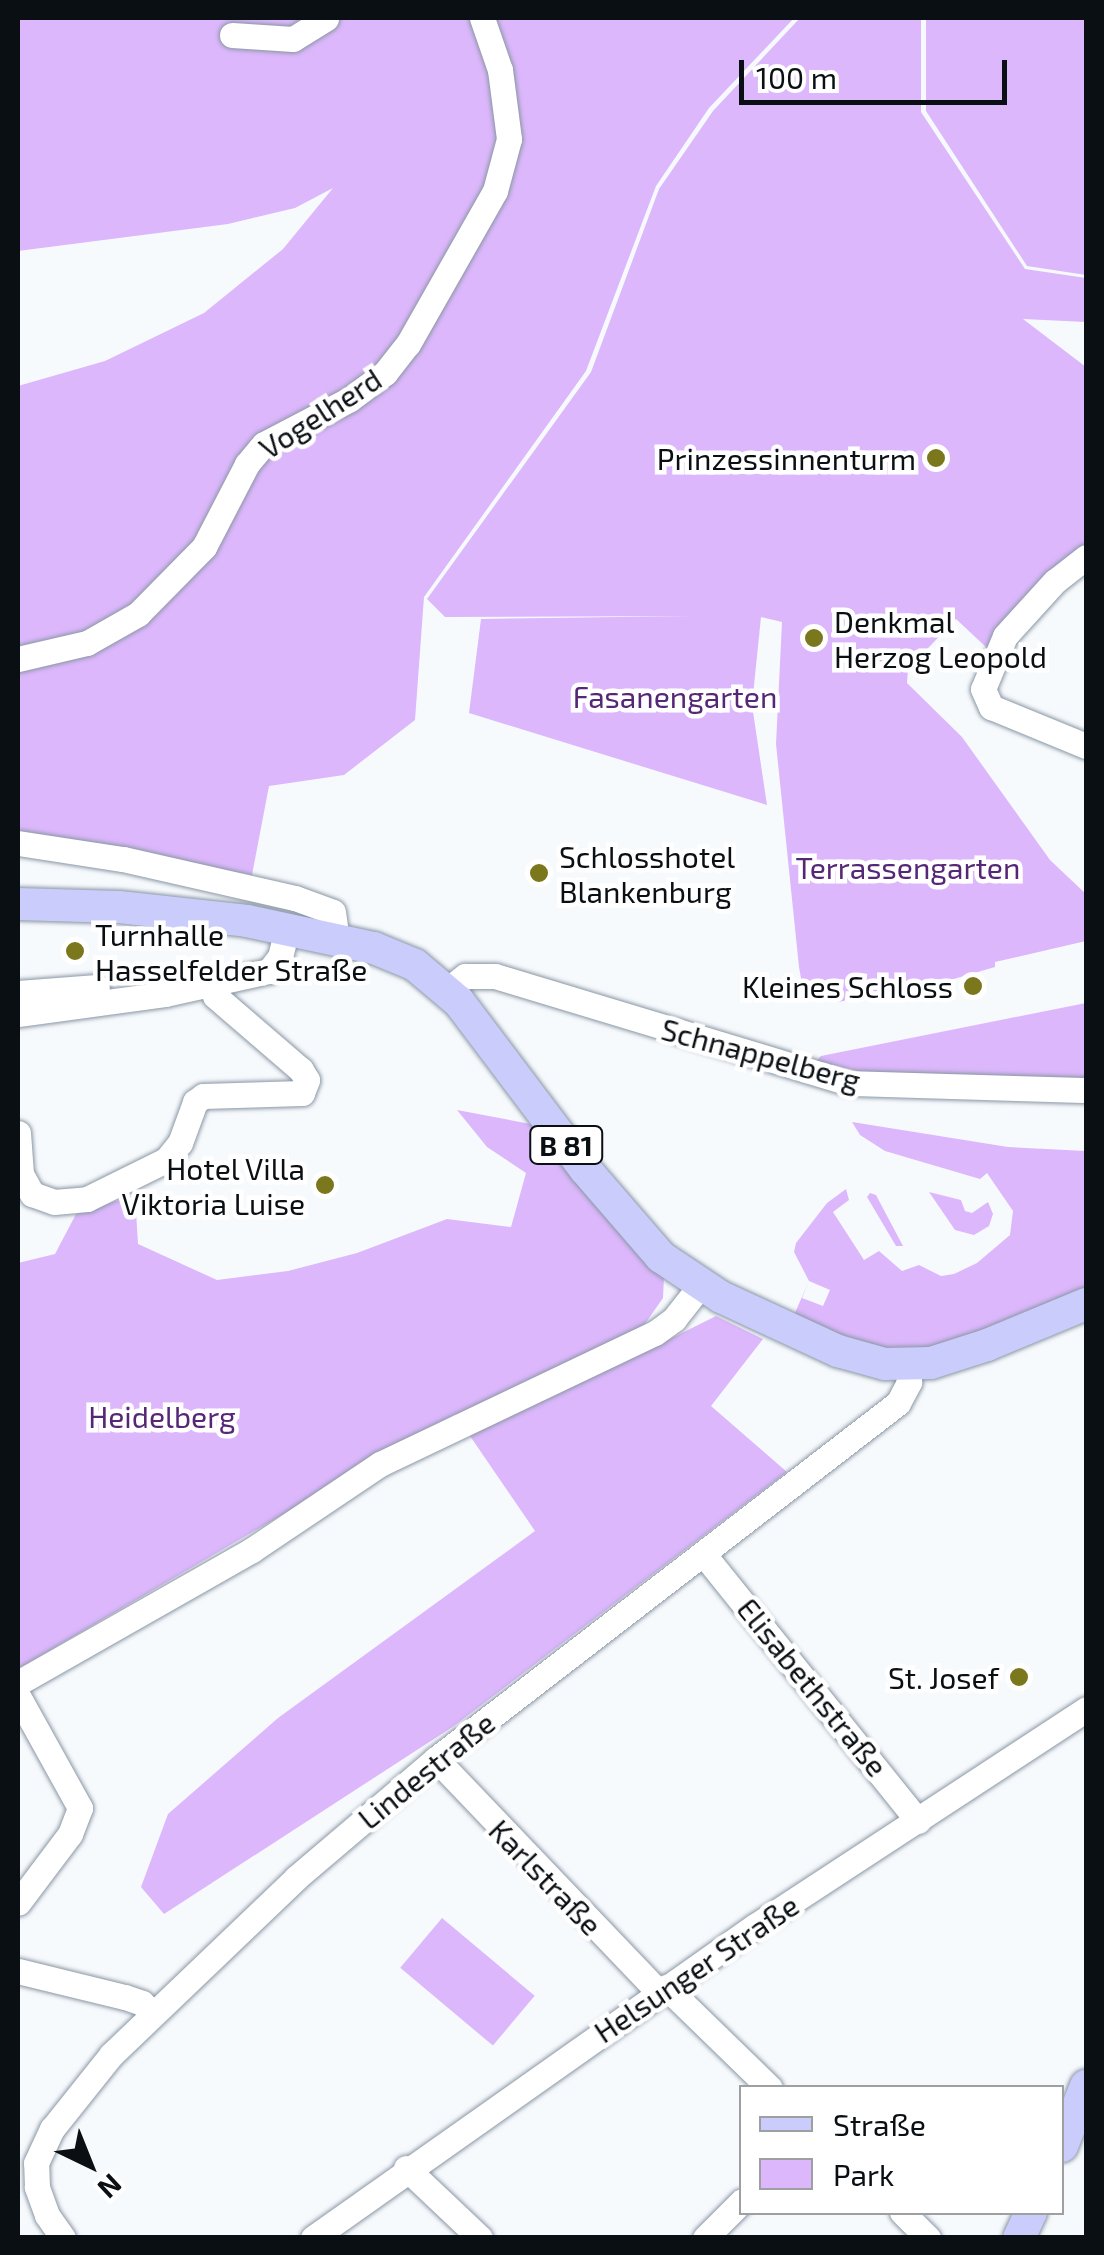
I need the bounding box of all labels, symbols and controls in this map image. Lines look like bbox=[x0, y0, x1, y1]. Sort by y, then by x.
scale bar bbox=[744, 40, 1012, 102]
text: 100 m bbox=[756, 59, 837, 95]
street label: Vogelherd bbox=[252, 360, 388, 466]
place label: Prinzessinnenturm bbox=[657, 440, 916, 476]
marker: Prinzessinnenturm bbox=[925, 447, 947, 469]
place label: Denkmal Herzog Leopold bbox=[834, 603, 1047, 674]
marker: Denkmal Herzog Leopold bbox=[803, 627, 825, 649]
park label: Fasanengarten bbox=[573, 678, 777, 714]
place label: Schlosshotel Blankenburg bbox=[559, 838, 735, 908]
park label: Terrassengarten bbox=[796, 849, 1020, 885]
marker: Schlosshotel Blankenburg bbox=[528, 862, 550, 884]
place label: Turnhalle Hasselfelder Straße bbox=[95, 916, 368, 986]
marker: Turnhalle Hasselfelder Straße bbox=[64, 940, 86, 962]
place label: Kleines Schloss bbox=[742, 968, 953, 1004]
marker: Kleines Schloss bbox=[962, 975, 984, 997]
street label: Schnappelberg bbox=[658, 1010, 864, 1098]
road number: B 81 bbox=[528, 1122, 604, 1168]
place label: Hotel Villa Viktoria Luise bbox=[122, 1150, 305, 1220]
marker: Hotel Villa Viktoria Luise bbox=[314, 1174, 336, 1196]
park label: Heidelberg bbox=[88, 1398, 236, 1434]
street label: Elisabethstraße bbox=[730, 1591, 896, 1783]
place label: St. Josef bbox=[887, 1659, 999, 1695]
marker: St. Josef bbox=[1008, 1666, 1030, 1688]
street label: Lindestraße bbox=[351, 1704, 501, 1836]
street label: Karlstraße bbox=[482, 1812, 610, 1942]
street label: Helsunger Straße bbox=[587, 1886, 805, 2050]
legend bbox=[739, 2085, 1064, 2215]
text: Straße bbox=[833, 2106, 926, 2142]
north arrow bbox=[40, 2115, 140, 2215]
text: Park bbox=[833, 2156, 894, 2192]
text: N bbox=[91, 2168, 129, 2206]

